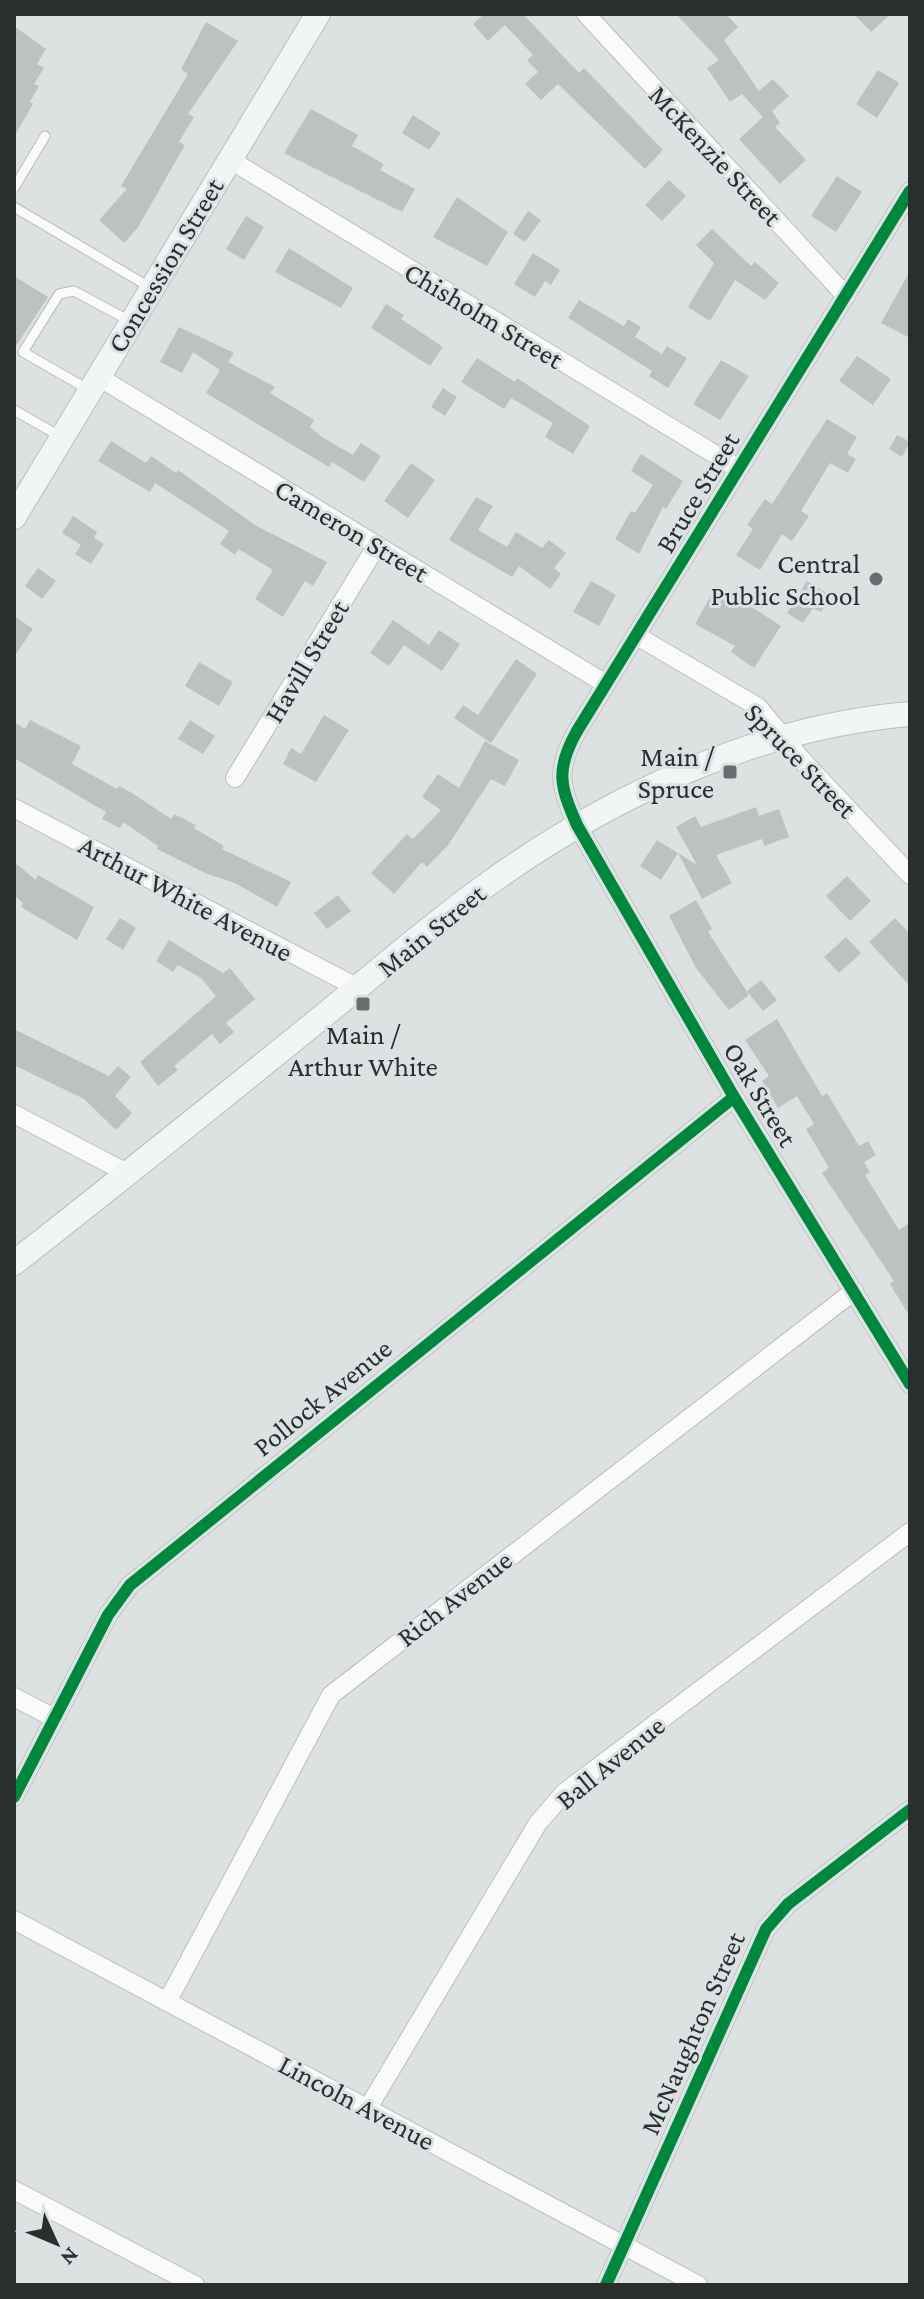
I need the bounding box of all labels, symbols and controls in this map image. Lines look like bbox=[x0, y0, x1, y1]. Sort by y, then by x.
street label: McKenzie Street bbox=[643, 79, 789, 232]
street label: Concession Street bbox=[101, 172, 230, 358]
street label: Chisholm Street bbox=[399, 256, 569, 375]
street label: Bruce Street bbox=[649, 426, 746, 558]
street label: Cameron Street bbox=[269, 473, 435, 589]
place label: Central Public School bbox=[710, 548, 860, 611]
marker: Central Public School bbox=[867, 570, 885, 588]
street label: Havill Street bbox=[258, 594, 355, 728]
street label: Spruce Street bbox=[738, 697, 863, 825]
place label: Main / Spruce bbox=[638, 741, 715, 804]
marker: Main / Spruce bbox=[721, 763, 739, 781]
street label: Arthur White Avenue bbox=[74, 829, 298, 968]
street label: Main Street bbox=[371, 877, 492, 983]
marker: Main / Arthur White bbox=[354, 995, 372, 1013]
place label: Main / Arthur White bbox=[288, 1019, 438, 1082]
street label: Oak Street bbox=[717, 1037, 804, 1153]
street label: Pollock Avenue bbox=[247, 1332, 398, 1462]
street label: Rich Avenue bbox=[391, 1544, 518, 1653]
street label: Ball Avenue bbox=[550, 1709, 671, 1816]
street label: McNaughton Street bbox=[634, 1927, 751, 2139]
street label: Lincoln Avenue bbox=[274, 2048, 440, 2156]
north arrow bbox=[16, 2203, 96, 2283]
text: N bbox=[56, 2242, 84, 2271]

